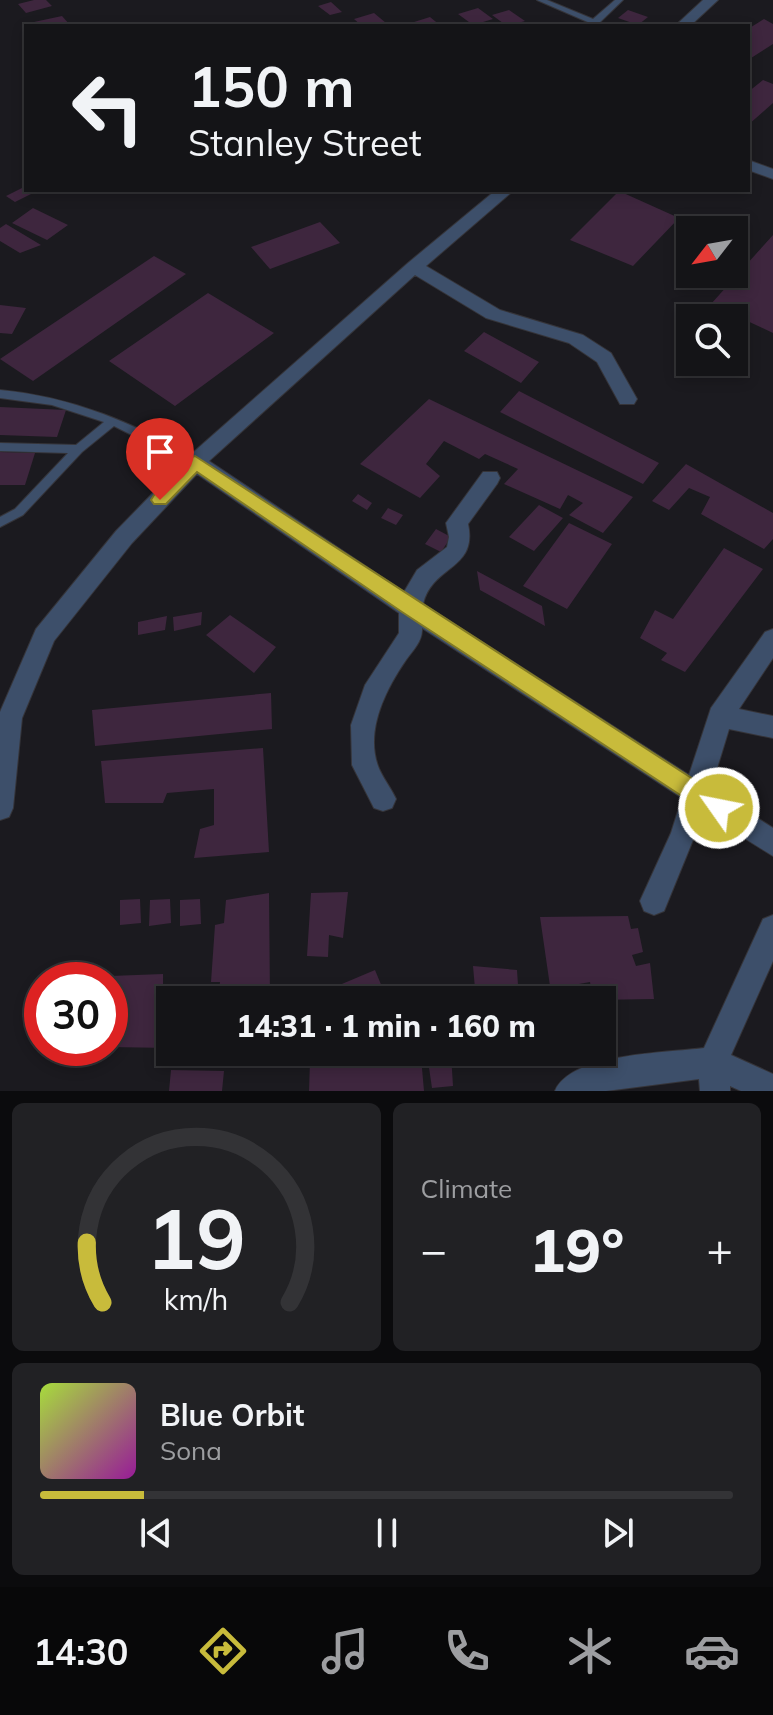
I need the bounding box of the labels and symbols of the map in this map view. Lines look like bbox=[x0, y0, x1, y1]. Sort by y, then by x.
north arrow bbox=[676, 216, 748, 288]
pin bbox=[126, 418, 194, 500]
position arrow bbox=[677, 766, 761, 850]
speed limit sign: 30 bbox=[24, 962, 128, 1066]

